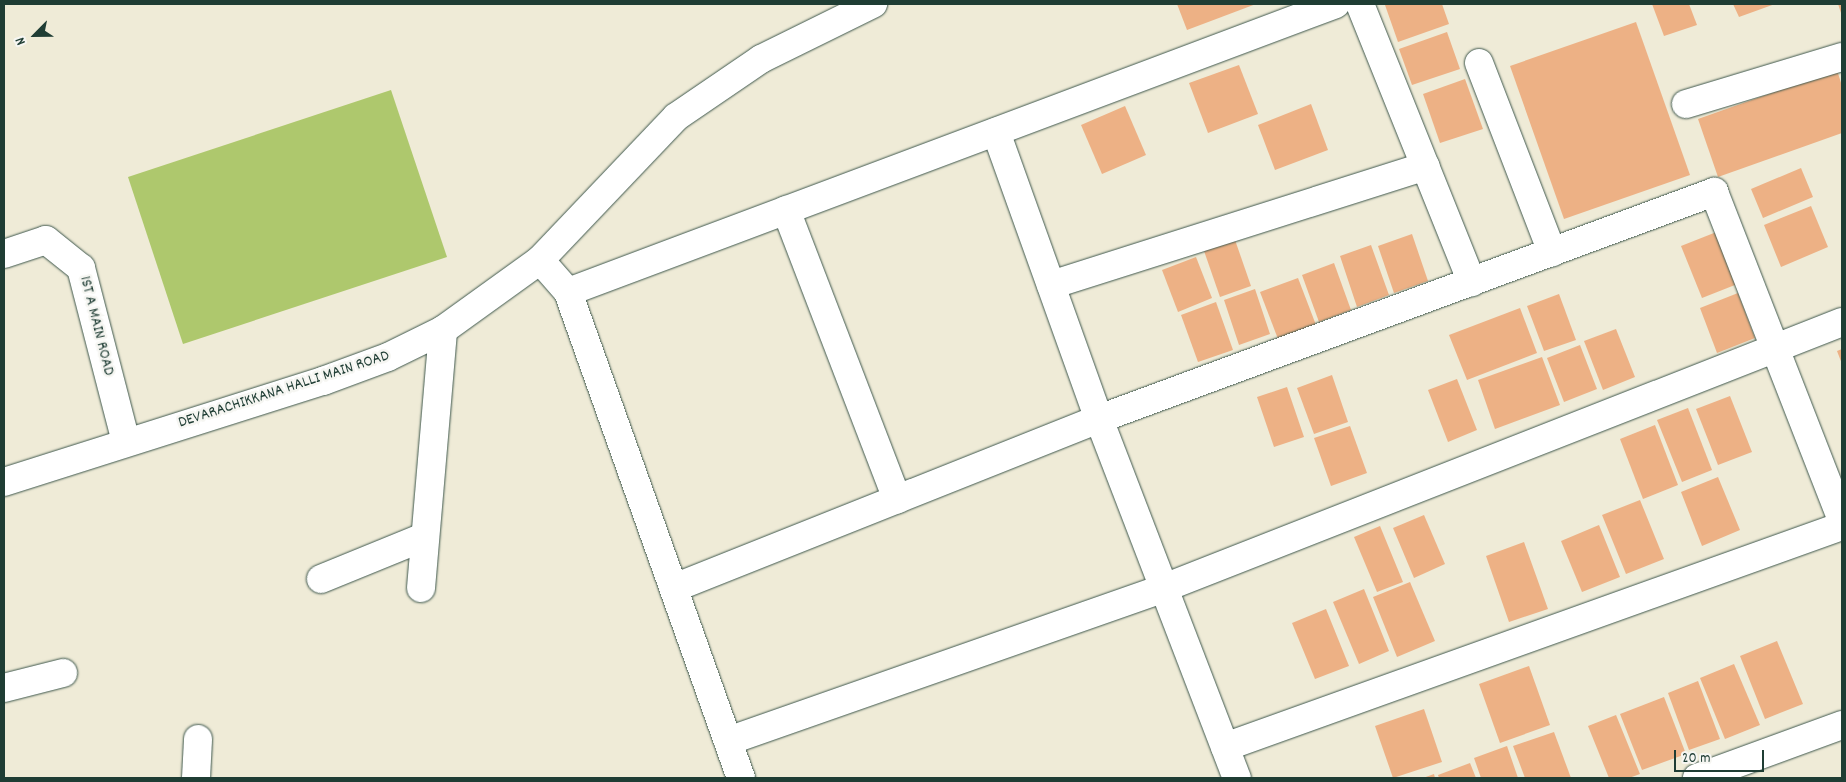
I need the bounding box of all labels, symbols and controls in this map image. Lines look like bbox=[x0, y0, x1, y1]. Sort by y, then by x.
north arrow bbox=[10, 10, 60, 60]
text: N bbox=[11, 34, 32, 48]
street label: 1ST A MAIN ROAD bbox=[74, 274, 118, 378]
street label: DEVARACHIKKANA HALLI MAIN ROAD bbox=[176, 347, 392, 433]
scale bar bbox=[1676, 740, 1766, 772]
text: 20 m bbox=[1682, 748, 1710, 770]

